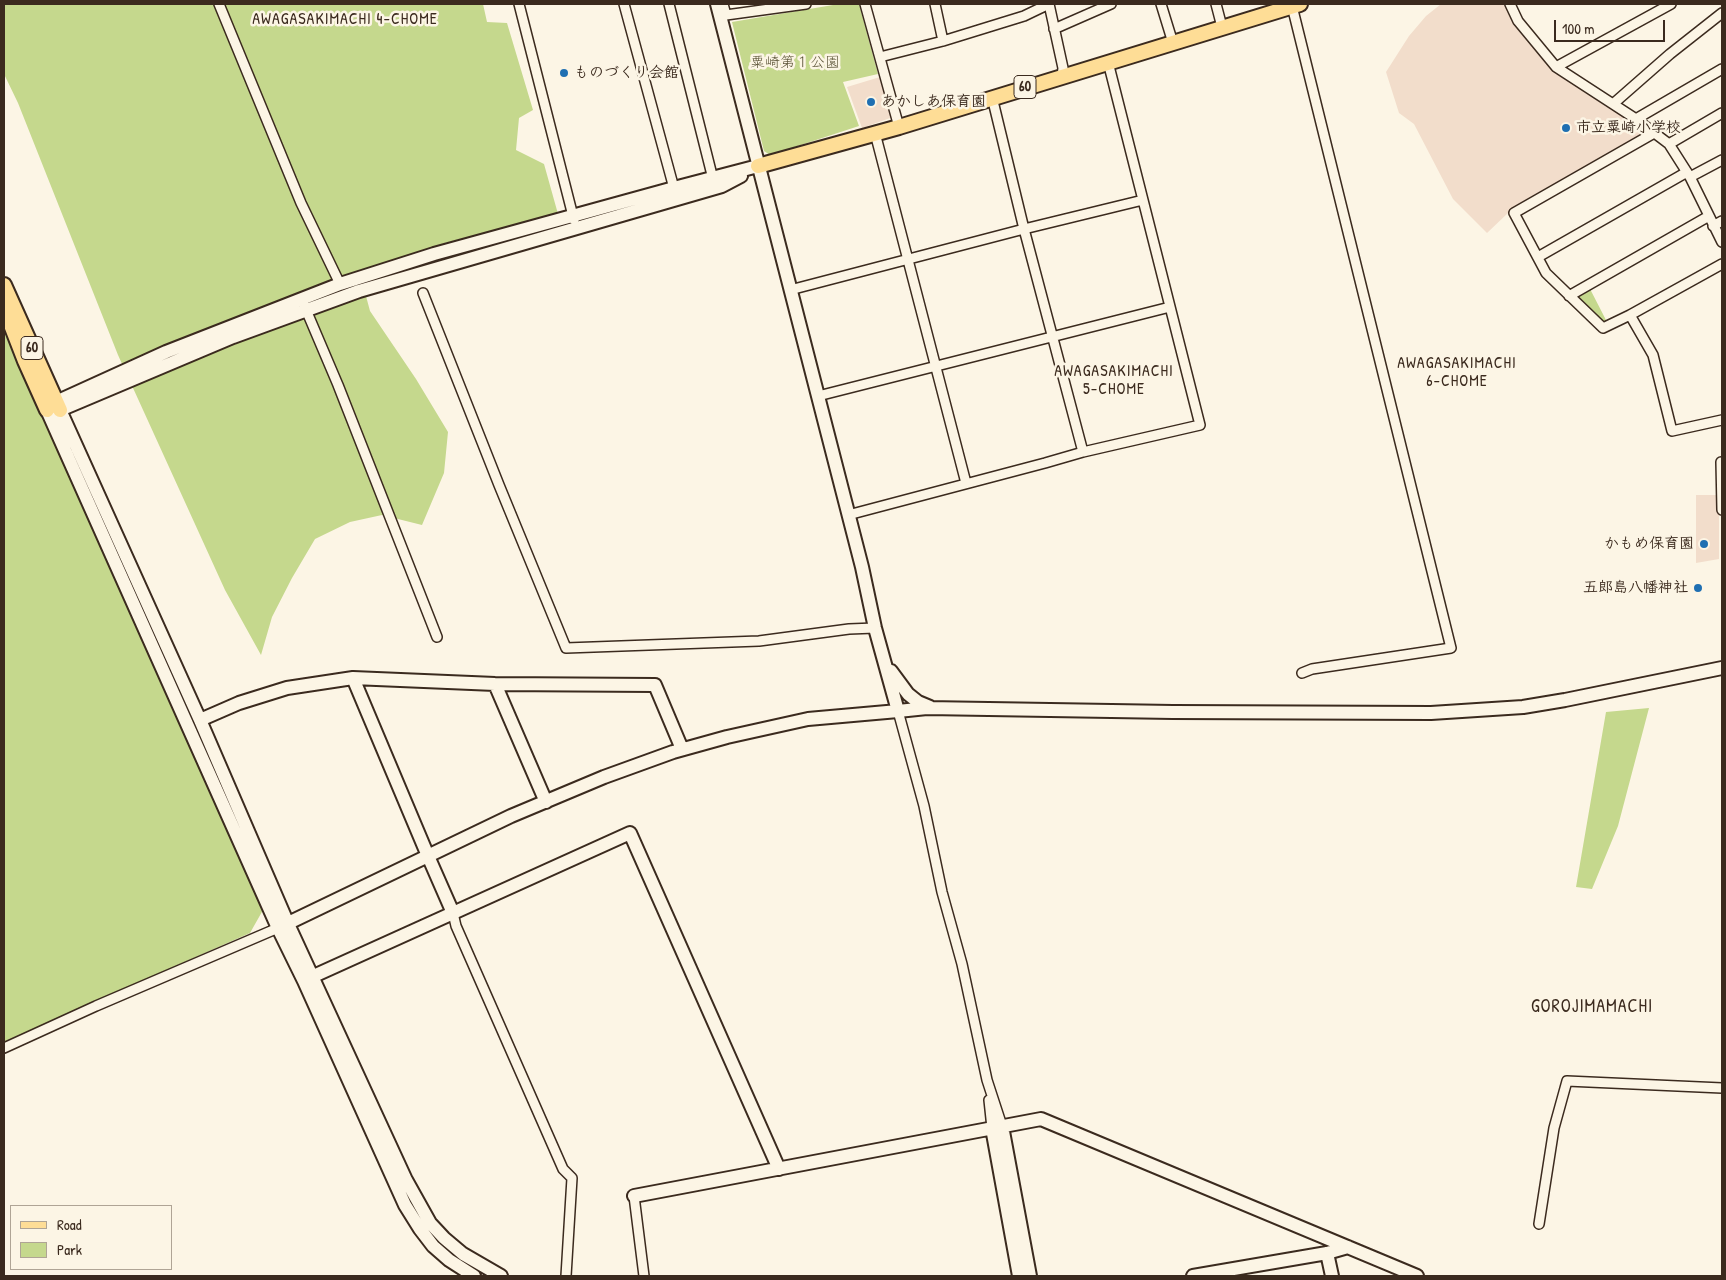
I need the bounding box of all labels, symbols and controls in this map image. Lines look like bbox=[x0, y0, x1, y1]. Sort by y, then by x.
district label: AWAGASAKIMACHI 4-CHOME bbox=[250, 10, 440, 30]
scale bar bbox=[1556, 10, 1667, 42]
text: 100 m bbox=[1562, 18, 1595, 39]
park label: 粟崎第１公園 bbox=[750, 54, 840, 72]
place label: ものづくり会館 bbox=[574, 64, 679, 82]
marker: ものづくり会館 bbox=[558, 67, 570, 79]
road number: 60 bbox=[1014, 75, 1036, 98]
place label: あかしあ保育園 bbox=[881, 93, 986, 111]
marker: あかしあ保育園 bbox=[865, 96, 877, 108]
place label: 市立粟崎小学校 bbox=[1576, 119, 1681, 137]
marker: 市立粟崎小学校 bbox=[1560, 122, 1572, 134]
road number: 60 bbox=[21, 336, 43, 359]
district label: AWAGASAKIMACHI 6-CHOME bbox=[1395, 354, 1519, 392]
district label: AWAGASAKIMACHI 5-CHOME bbox=[1052, 362, 1176, 400]
place label: かもめ保育園 bbox=[1604, 535, 1694, 553]
marker: かもめ保育園 bbox=[1698, 538, 1710, 550]
place label: 五郎島八幡神社 bbox=[1583, 579, 1688, 597]
marker: 五郎島八幡神社 bbox=[1692, 582, 1704, 594]
district label: GOROJIMAMACHI bbox=[1529, 996, 1655, 1018]
legend bbox=[10, 1205, 172, 1270]
text: Road bbox=[57, 1214, 82, 1235]
text: Park bbox=[57, 1239, 82, 1260]

